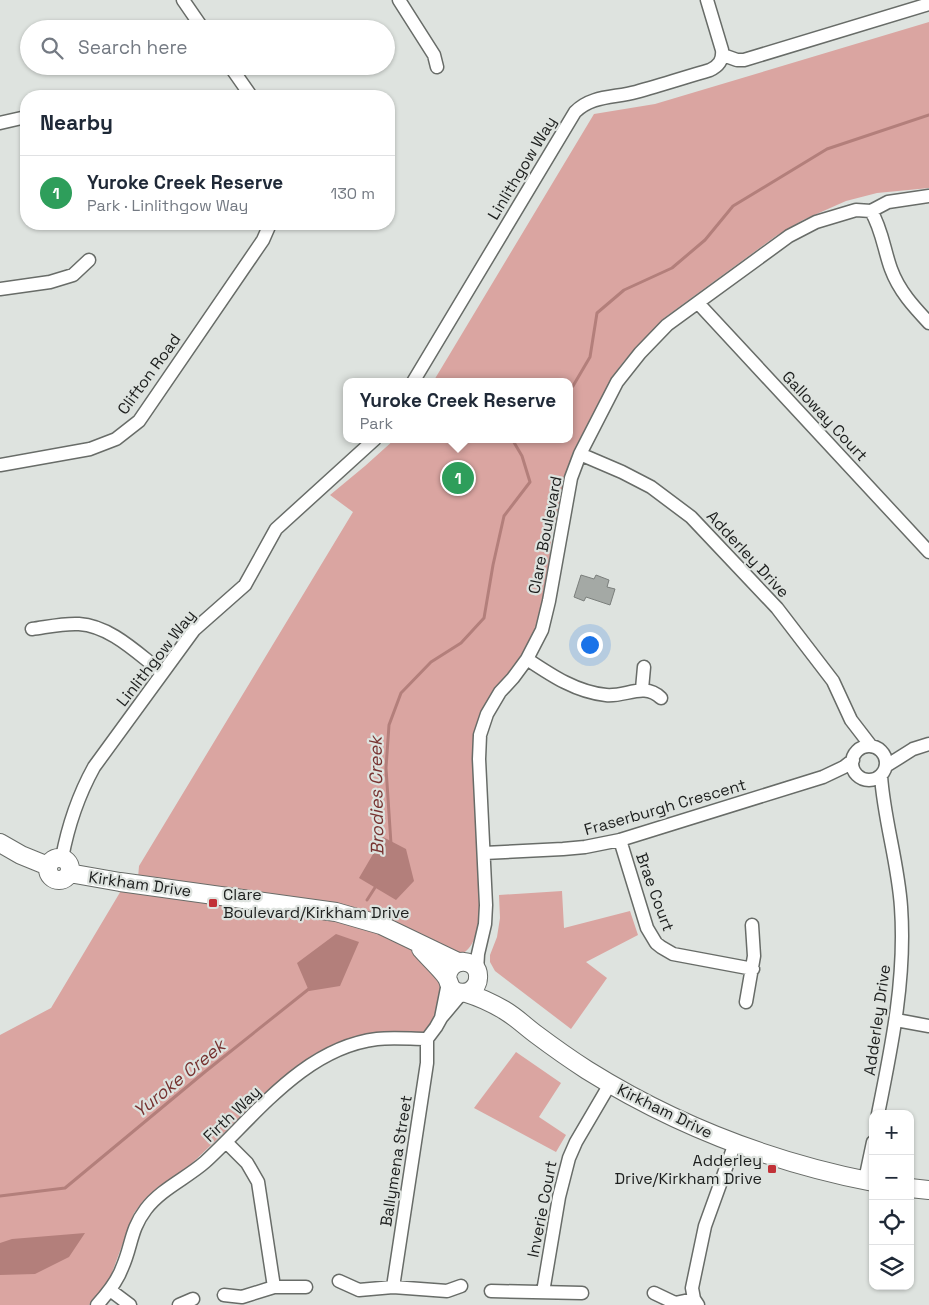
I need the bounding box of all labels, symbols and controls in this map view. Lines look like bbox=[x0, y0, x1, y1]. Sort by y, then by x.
search box bbox=[20, 20, 395, 75]
icon: search bbox=[38, 34, 66, 62]
text: Search here bbox=[78, 35, 188, 60]
text: Nearby bbox=[40, 109, 113, 136]
street label: Linlithgow Way bbox=[483, 112, 561, 224]
text: Yuroke Creek Reserve bbox=[87, 170, 283, 195]
text: 1 bbox=[52, 183, 60, 204]
text: 130 m bbox=[331, 183, 375, 204]
text: Park · Linlithgow Way bbox=[87, 195, 248, 216]
street label: Clifton Road bbox=[113, 329, 185, 419]
street label: Galloway Court bbox=[778, 366, 872, 466]
popup bbox=[343, 378, 573, 443]
text: Yuroke Creek Reserve bbox=[360, 388, 556, 413]
text: Park bbox=[360, 413, 393, 434]
pin: 1 bbox=[442, 459, 474, 497]
street label: Clare Boulevard bbox=[523, 474, 567, 596]
street label: Adderley Drive bbox=[702, 506, 794, 602]
street label: Linlithgow Way bbox=[112, 605, 200, 711]
your location bbox=[577, 632, 603, 658]
water label: Brodies Creek bbox=[363, 734, 389, 856]
street label: Fraserburgh Crescent bbox=[582, 774, 748, 840]
street label: Brae Court bbox=[631, 850, 679, 934]
street label: Kirkham Drive bbox=[87, 866, 193, 902]
place label: Clare Boulevard/Kirkham Drive bbox=[223, 884, 409, 923]
marker: Clare Boulevard/Kirkham Drive bbox=[207, 897, 219, 909]
street label: Adderley Drive bbox=[859, 963, 895, 1077]
water label: Yuroke Creek bbox=[128, 1032, 231, 1122]
street label: Kirkham Drive bbox=[614, 1079, 716, 1143]
street label: Firth Way bbox=[199, 1081, 265, 1147]
street label: Ballymena Street bbox=[375, 1094, 417, 1228]
map controls bbox=[869, 1110, 914, 1290]
button: + bbox=[869, 1110, 914, 1155]
place label: Adderley Drive/Kirkham Drive bbox=[615, 1150, 762, 1189]
button: − bbox=[869, 1155, 914, 1200]
street label: Inverie Court bbox=[522, 1159, 562, 1259]
marker: Adderley Drive/Kirkham Drive bbox=[766, 1163, 778, 1175]
button: locate bbox=[869, 1200, 914, 1245]
button: layers bbox=[869, 1245, 914, 1290]

